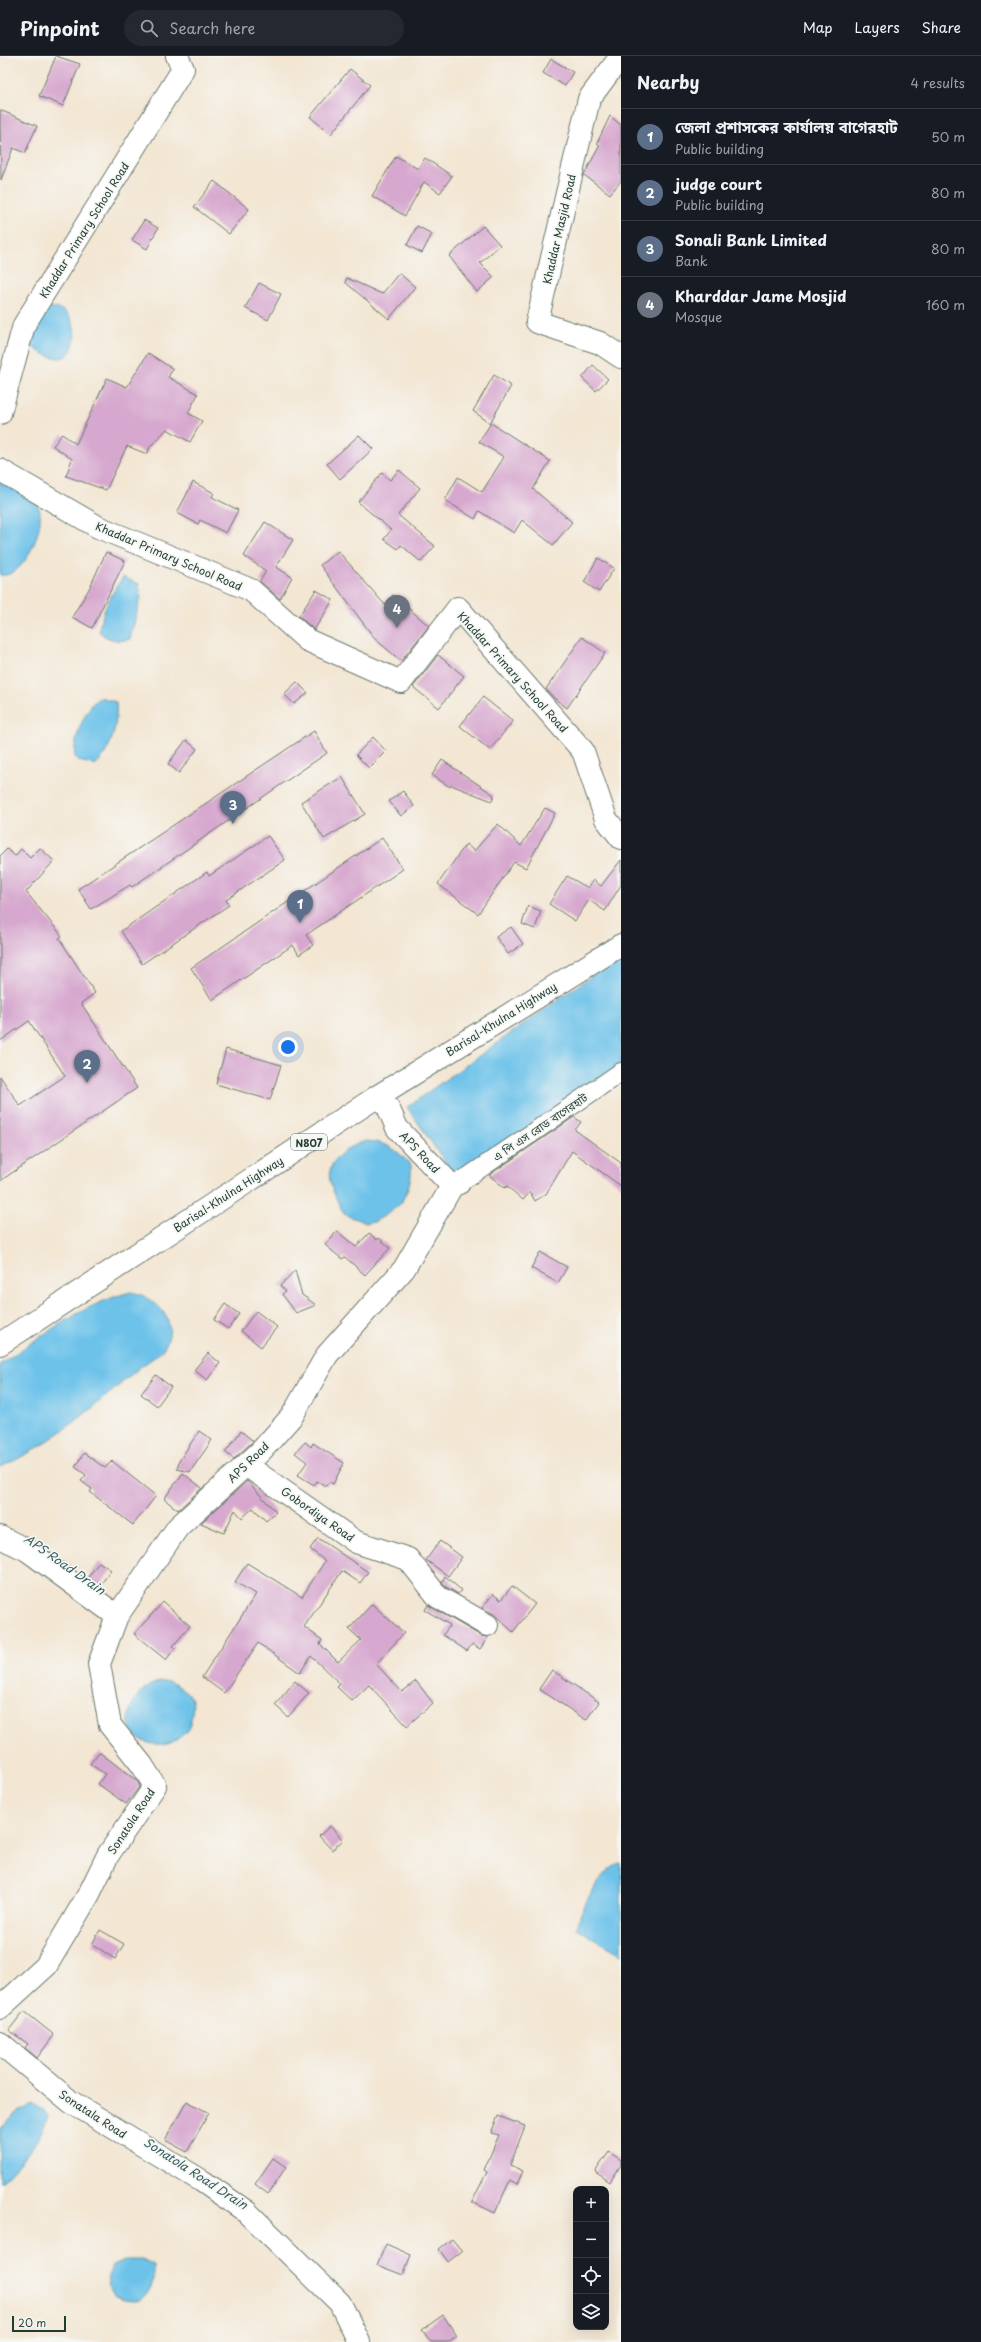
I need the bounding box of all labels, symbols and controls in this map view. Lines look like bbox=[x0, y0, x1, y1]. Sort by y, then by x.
search box bbox=[124, 10, 404, 46]
text: Pinpoint bbox=[20, 14, 100, 42]
text: Search here bbox=[170, 16, 255, 39]
icon: search bbox=[138, 17, 160, 39]
text: Map bbox=[803, 17, 833, 38]
text: Layers bbox=[855, 17, 900, 38]
text: Share bbox=[922, 17, 961, 38]
text: Nearby bbox=[637, 69, 699, 95]
text: 4 results bbox=[911, 73, 965, 92]
text: জেলা প্রশাসকের কার্যালয় বাগেরহাট bbox=[675, 115, 898, 138]
text: 1 bbox=[647, 127, 653, 146]
text: 50 m bbox=[931, 127, 965, 146]
text: Public building bbox=[675, 139, 764, 158]
street label: Khaddar Primary School Road bbox=[35, 159, 133, 301]
street label: Khaddar Masjid Road bbox=[538, 172, 580, 286]
text: judge court bbox=[675, 172, 762, 195]
text: 2 bbox=[645, 183, 655, 202]
text: 80 m bbox=[931, 183, 965, 202]
text: Public building bbox=[675, 195, 764, 214]
text: Sonali Bank Limited bbox=[675, 228, 827, 251]
text: 3 bbox=[646, 239, 654, 258]
text: 80 m bbox=[931, 239, 965, 258]
text: Bank bbox=[675, 251, 708, 270]
text: Kharddar Jame Mosjid bbox=[675, 284, 846, 307]
text: 4 bbox=[646, 295, 654, 314]
text: 160 m bbox=[926, 295, 965, 314]
text: Mosque bbox=[675, 307, 722, 326]
street label: Khaddar Primary School Road bbox=[93, 517, 245, 595]
pin: 4 bbox=[384, 595, 410, 628]
street label: Khaddar Primary School Road bbox=[454, 608, 572, 736]
pin: 3 bbox=[220, 791, 246, 824]
pin: 1 bbox=[287, 890, 313, 923]
street label: Barisal-Khulna Highway bbox=[442, 978, 560, 1060]
your location bbox=[278, 1037, 298, 1057]
pin: 2 bbox=[74, 1050, 100, 1083]
street label: এ পি এস রোড বাগেরহাট bbox=[489, 1088, 591, 1165]
street label: APS Road bbox=[396, 1127, 444, 1177]
road number: N807 bbox=[291, 1134, 327, 1150]
street label: Barisal-Khulna Highway bbox=[170, 1152, 286, 1236]
street label: APS Road bbox=[223, 1438, 273, 1486]
street label: Gobordiya Road bbox=[278, 1482, 358, 1546]
water label: APS Road Drain bbox=[21, 1529, 109, 1599]
street label: Sonatola Road bbox=[103, 1785, 159, 1857]
street label: Sonatala Road bbox=[56, 2086, 130, 2142]
water label: Sonatola Road Drain bbox=[141, 2133, 252, 2214]
map controls bbox=[573, 2186, 609, 2330]
button: + bbox=[573, 2186, 609, 2222]
button: − bbox=[573, 2222, 609, 2258]
button: locate bbox=[573, 2258, 609, 2294]
button: layers bbox=[573, 2294, 609, 2330]
scale bar bbox=[12, 2314, 66, 2333]
text: 20 m bbox=[18, 2314, 46, 2331]

